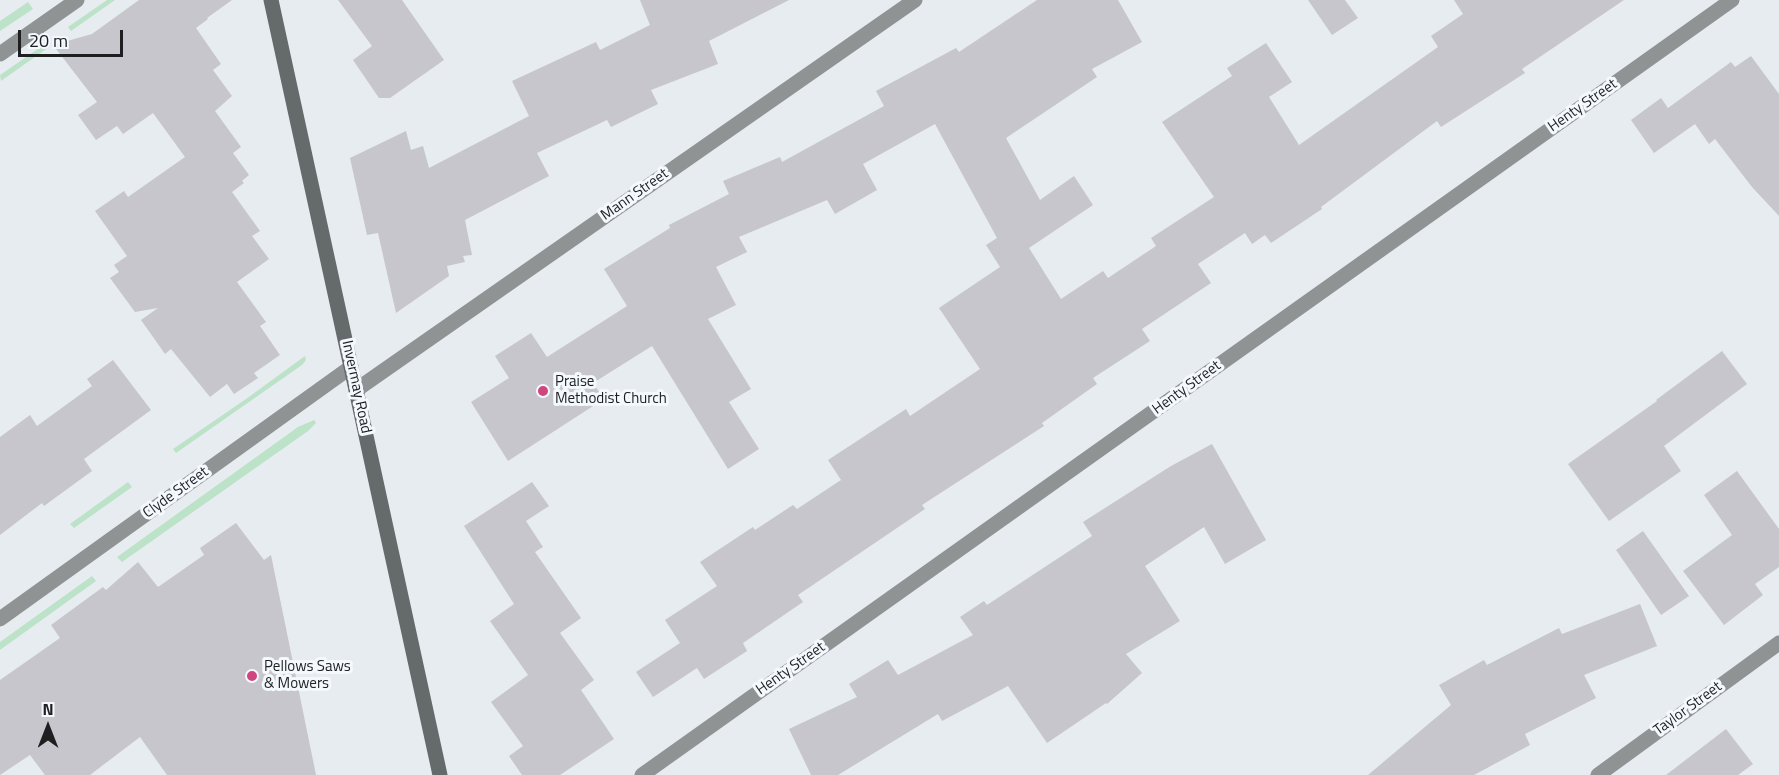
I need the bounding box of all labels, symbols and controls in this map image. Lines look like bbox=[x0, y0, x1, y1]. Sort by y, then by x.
scale bar bbox=[21, 18, 126, 56]
text: 20 m bbox=[29, 27, 68, 54]
street label: Henty Street bbox=[1545, 76, 1621, 136]
street label: Mann Street bbox=[598, 165, 672, 225]
street label: Invermay Road bbox=[337, 339, 375, 435]
street label: Henty Street bbox=[1149, 357, 1225, 419]
place label: Praise Methodist Church bbox=[555, 373, 667, 408]
marker: Praise Methodist Church bbox=[536, 384, 550, 398]
street label: Clyde Street bbox=[140, 463, 212, 523]
street label: Henty Street bbox=[753, 639, 829, 699]
place label: Pellows Saws & Mowers bbox=[264, 658, 351, 693]
marker: Pellows Saws & Mowers bbox=[245, 669, 259, 683]
street label: Taylor Street bbox=[1650, 678, 1726, 740]
north arrow bbox=[18, 697, 78, 757]
text: N bbox=[42, 697, 54, 721]

